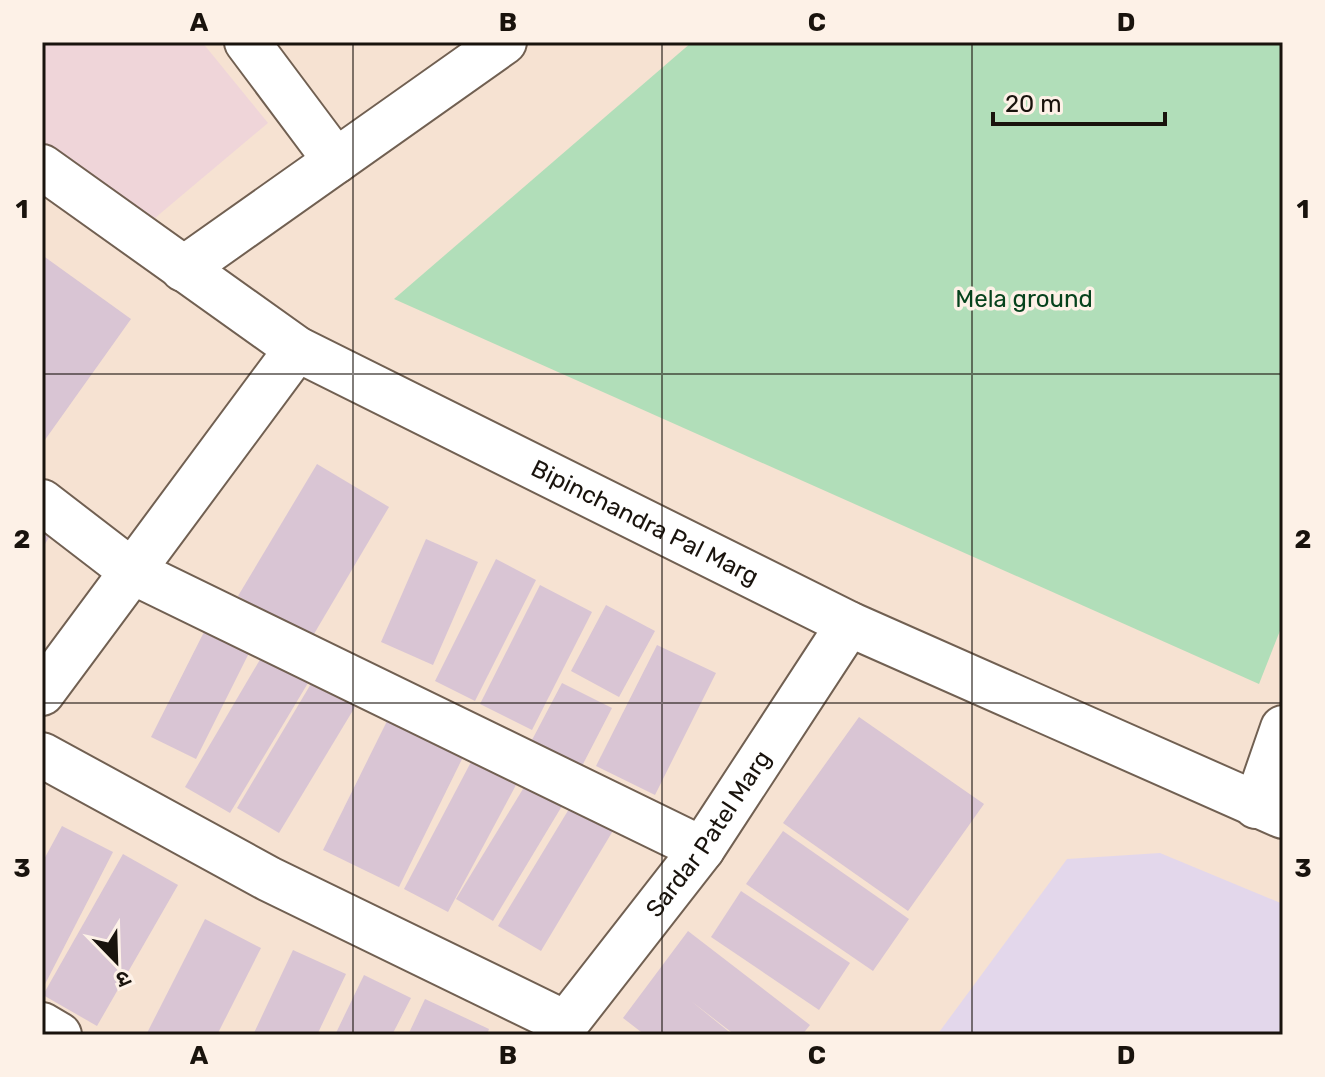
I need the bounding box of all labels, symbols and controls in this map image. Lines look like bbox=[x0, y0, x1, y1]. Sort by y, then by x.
text: A bbox=[190, 7, 209, 38]
text: B bbox=[499, 7, 517, 38]
text: C bbox=[808, 7, 826, 38]
text: D bbox=[1117, 7, 1135, 38]
scale bar bbox=[993, 76, 1165, 126]
text: 20 m bbox=[1005, 90, 1062, 118]
text: 1 bbox=[16, 194, 28, 225]
text: 1 bbox=[1297, 194, 1309, 225]
park label: Mela ground bbox=[955, 285, 1093, 313]
street label: Bipinchandra Pal Marg bbox=[527, 454, 763, 591]
text: 2 bbox=[14, 524, 30, 555]
text: 2 bbox=[1295, 524, 1311, 555]
street label: Sardar Patel Marg bbox=[640, 745, 777, 923]
text: 3 bbox=[13, 853, 31, 884]
text: 3 bbox=[1294, 853, 1312, 884]
north arrow bbox=[76, 921, 156, 1001]
text: उ bbox=[111, 964, 135, 994]
text: A bbox=[190, 1040, 209, 1071]
text: B bbox=[499, 1040, 517, 1071]
text: C bbox=[808, 1040, 826, 1071]
text: D bbox=[1117, 1040, 1135, 1071]

